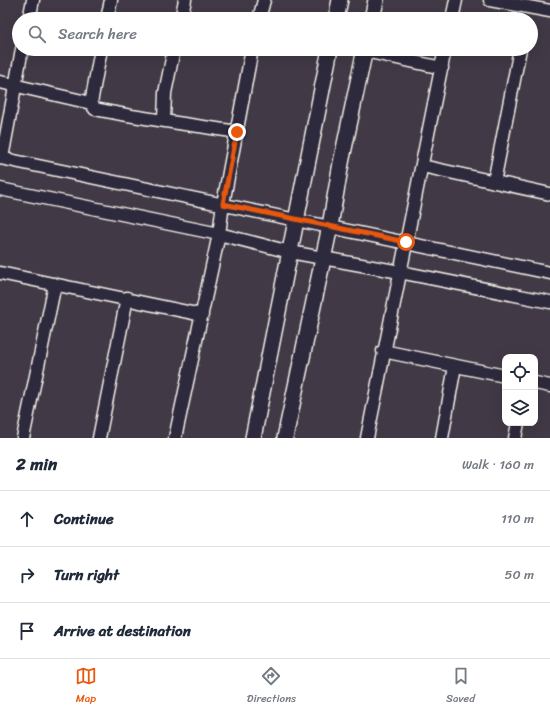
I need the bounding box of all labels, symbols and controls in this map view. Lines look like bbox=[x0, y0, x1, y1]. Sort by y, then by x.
search box bbox=[12, 12, 538, 56]
text: Search here bbox=[58, 21, 137, 47]
icon: search bbox=[26, 23, 48, 45]
route end bbox=[228, 123, 246, 141]
route start bbox=[397, 233, 415, 251]
map controls bbox=[502, 354, 538, 426]
button: locate bbox=[502, 354, 538, 390]
button: layers bbox=[502, 390, 538, 426]
text: 2 min bbox=[16, 449, 57, 479]
text: Walk · 160 m bbox=[462, 453, 534, 476]
text: Continue bbox=[54, 506, 114, 532]
text: 110 m bbox=[501, 507, 534, 530]
icon: ahead bbox=[16, 508, 38, 530]
text: Turn right bbox=[54, 562, 119, 588]
text: 50 m bbox=[504, 563, 534, 586]
icon: right bbox=[16, 564, 38, 586]
text: Arrive at destination bbox=[54, 618, 191, 644]
icon: arrive bbox=[16, 620, 38, 642]
tab: Map bbox=[75, 665, 97, 708]
tab: Directions bbox=[247, 665, 296, 708]
tab: Saved bbox=[446, 665, 475, 708]

